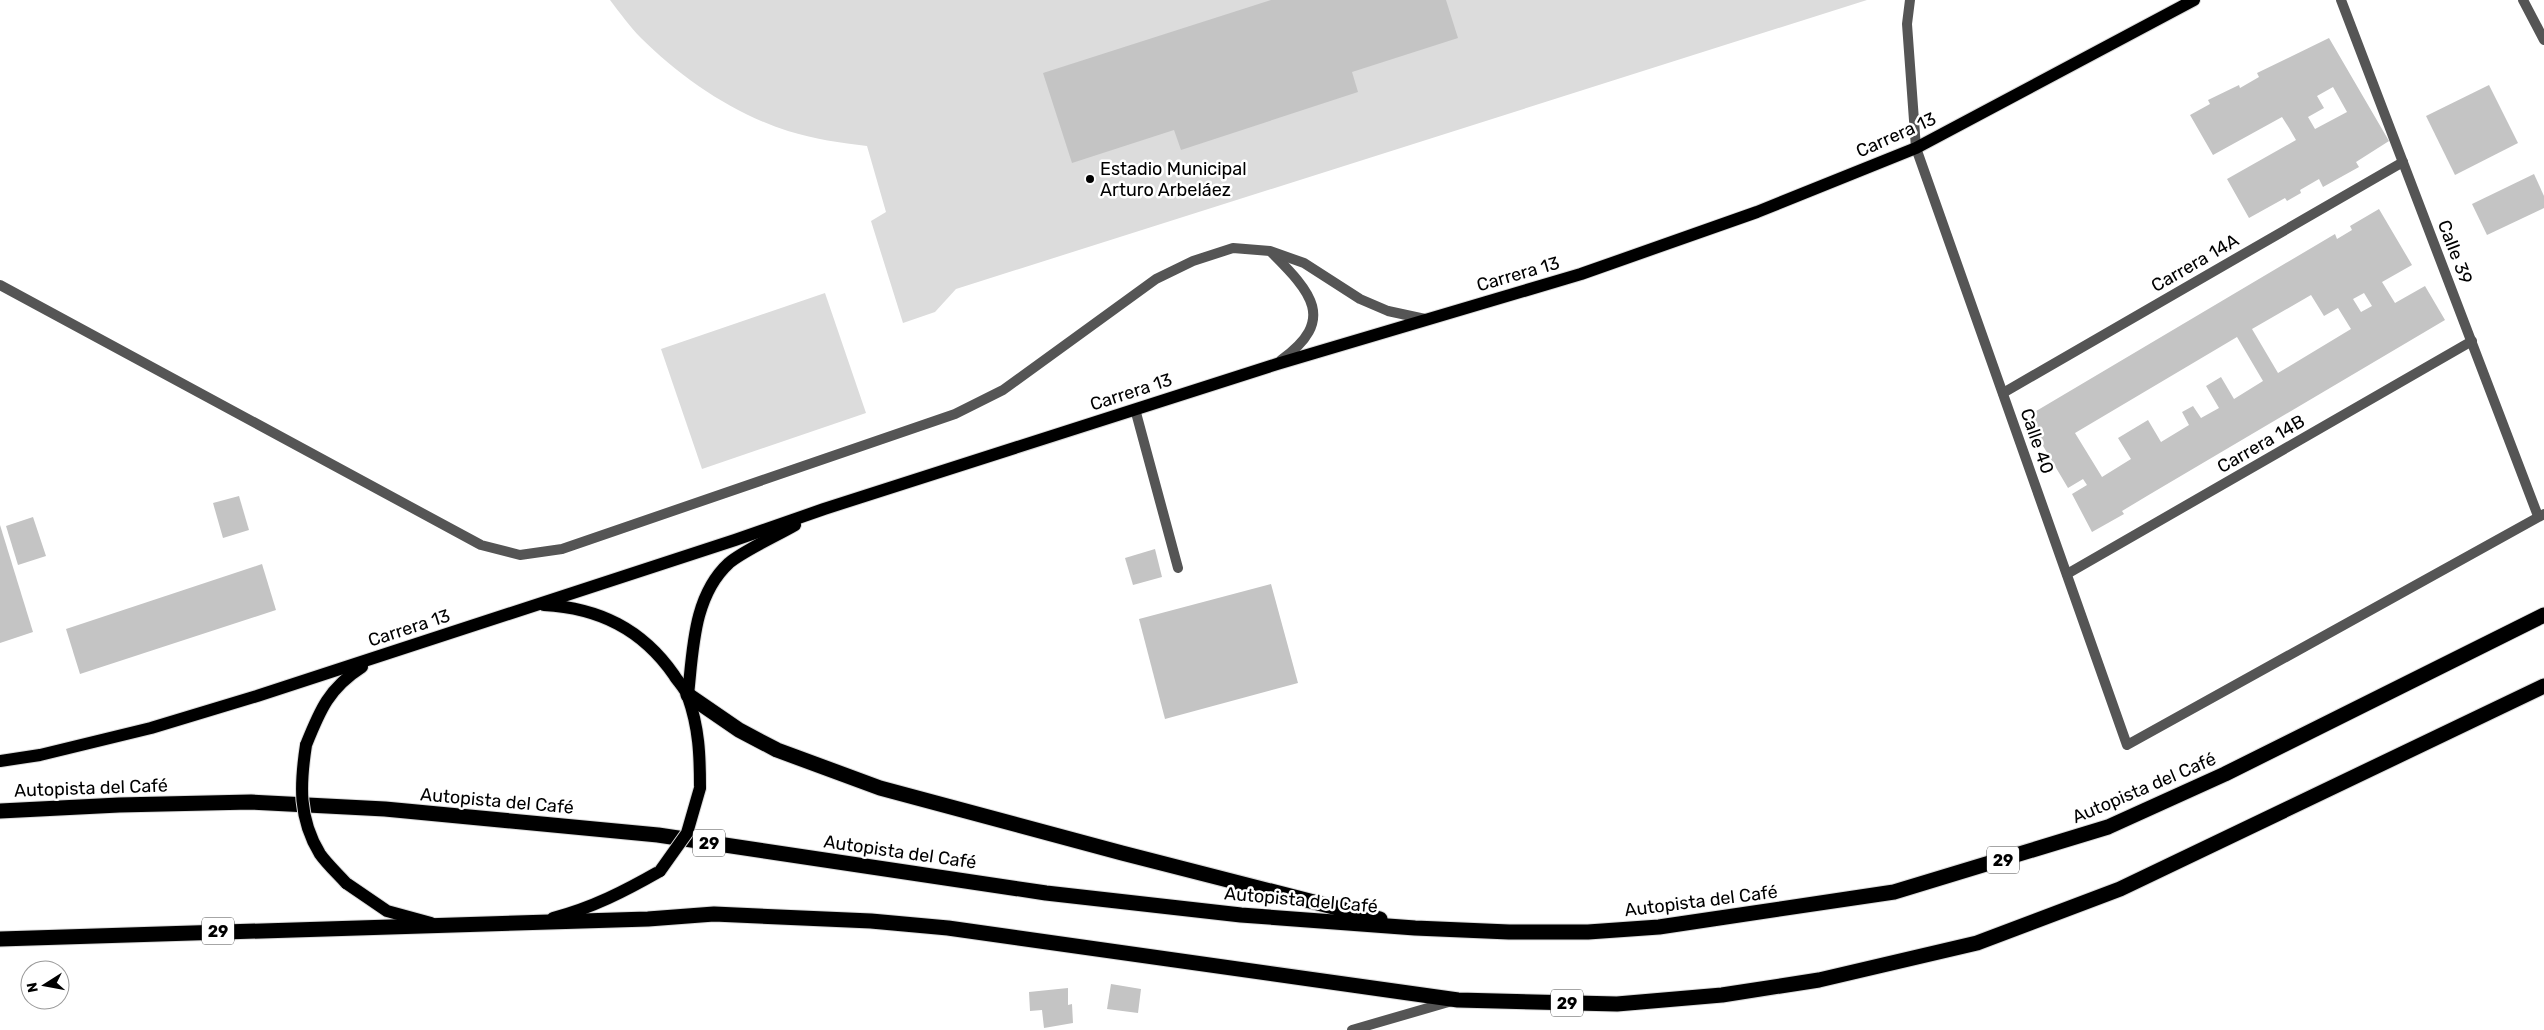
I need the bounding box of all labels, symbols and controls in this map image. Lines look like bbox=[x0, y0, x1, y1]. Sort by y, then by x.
street label: Carrera 13 bbox=[1853, 108, 1939, 162]
place label: Estadio Municipal Arturo Arbeláez bbox=[1100, 158, 1247, 201]
marker: Estadio Municipal Arturo Arbeláez bbox=[1084, 173, 1096, 185]
street label: Calle 39 bbox=[2433, 217, 2477, 287]
street label: Carrera 14A bbox=[2147, 229, 2243, 297]
street label: Carrera 13 bbox=[1474, 252, 1562, 296]
street label: Carrera 13 bbox=[1087, 368, 1175, 416]
street label: Calle 40 bbox=[2016, 405, 2058, 477]
street label: Carrera 14B bbox=[2213, 410, 2309, 478]
street label: Carrera 13 bbox=[365, 604, 453, 652]
street label: Autopista del Café bbox=[2069, 748, 2219, 828]
street label: Autopista del Café bbox=[14, 774, 168, 802]
street label: Autopista del Café bbox=[419, 783, 575, 819]
road number: 29 bbox=[693, 830, 725, 856]
street label: Autopista del Café bbox=[822, 830, 978, 874]
road number: 29 bbox=[1987, 846, 2019, 874]
street label: Autopista del Café bbox=[1623, 881, 1779, 921]
street label: Autopista del Café bbox=[1223, 882, 1379, 918]
road number: 29 bbox=[202, 918, 234, 944]
north arrow bbox=[20, 960, 70, 1010]
text: N bbox=[23, 981, 42, 994]
road number: 29 bbox=[1551, 990, 1583, 1016]

